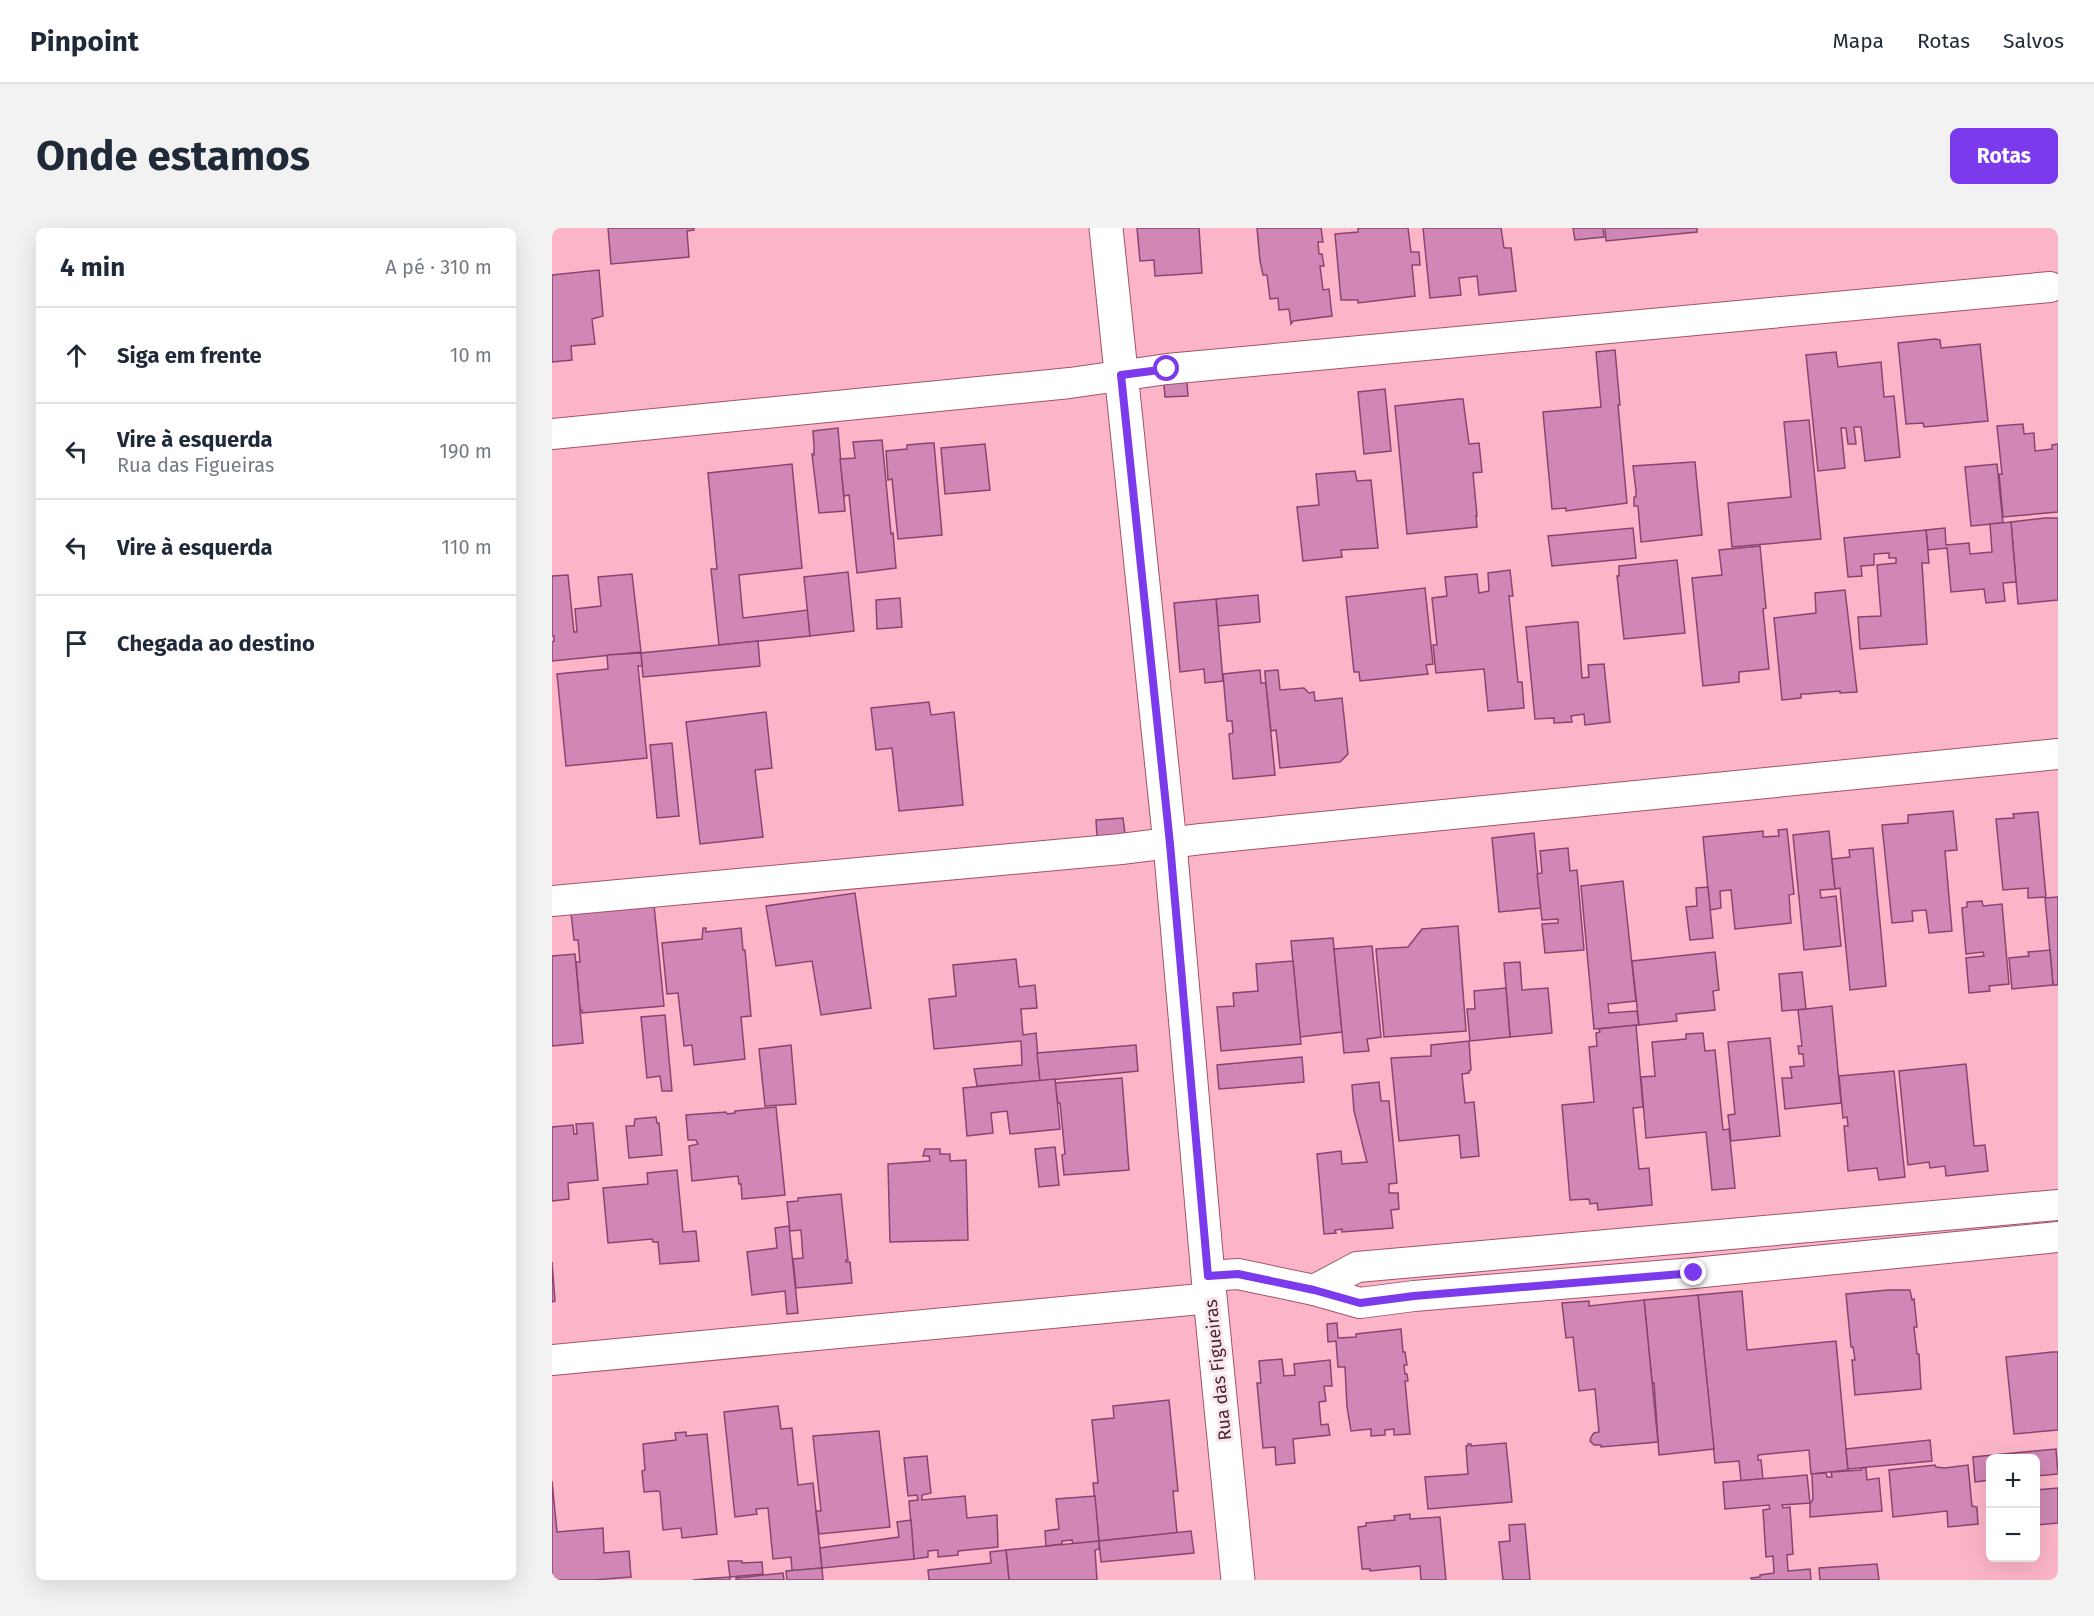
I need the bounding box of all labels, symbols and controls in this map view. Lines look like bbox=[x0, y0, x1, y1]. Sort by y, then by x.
text: Pinpoint bbox=[30, 25, 139, 58]
text: Mapa bbox=[1833, 28, 1884, 54]
text: Rotas bbox=[1917, 28, 1970, 54]
text: Salvos bbox=[2003, 28, 2064, 54]
button: Rotas bbox=[1950, 128, 2058, 184]
text: Onde estamos bbox=[36, 131, 310, 181]
text: 4 min bbox=[60, 252, 125, 283]
text: A pé · 310 m bbox=[385, 255, 492, 279]
icon: ahead bbox=[60, 339, 93, 372]
text: Siga em frente bbox=[117, 342, 262, 369]
text: 10 m bbox=[450, 343, 492, 367]
route start bbox=[1153, 355, 1179, 381]
text: Vire à esquerda bbox=[117, 426, 273, 453]
icon: left bbox=[60, 435, 93, 468]
text: 190 m bbox=[439, 439, 492, 463]
text: Rua das Figueiras bbox=[117, 453, 274, 477]
icon: left bbox=[60, 531, 93, 564]
text: Vire à esquerda bbox=[117, 534, 273, 561]
text: 110 m bbox=[441, 535, 492, 559]
icon: arrive bbox=[60, 627, 93, 660]
text: Chegada ao destino bbox=[117, 630, 315, 657]
route end bbox=[1680, 1259, 1706, 1285]
street label: Rua das Figueiras bbox=[1200, 1298, 1236, 1442]
map controls bbox=[1986, 1454, 2040, 1562]
button: + bbox=[1986, 1454, 2040, 1508]
button: − bbox=[1986, 1508, 2040, 1562]

